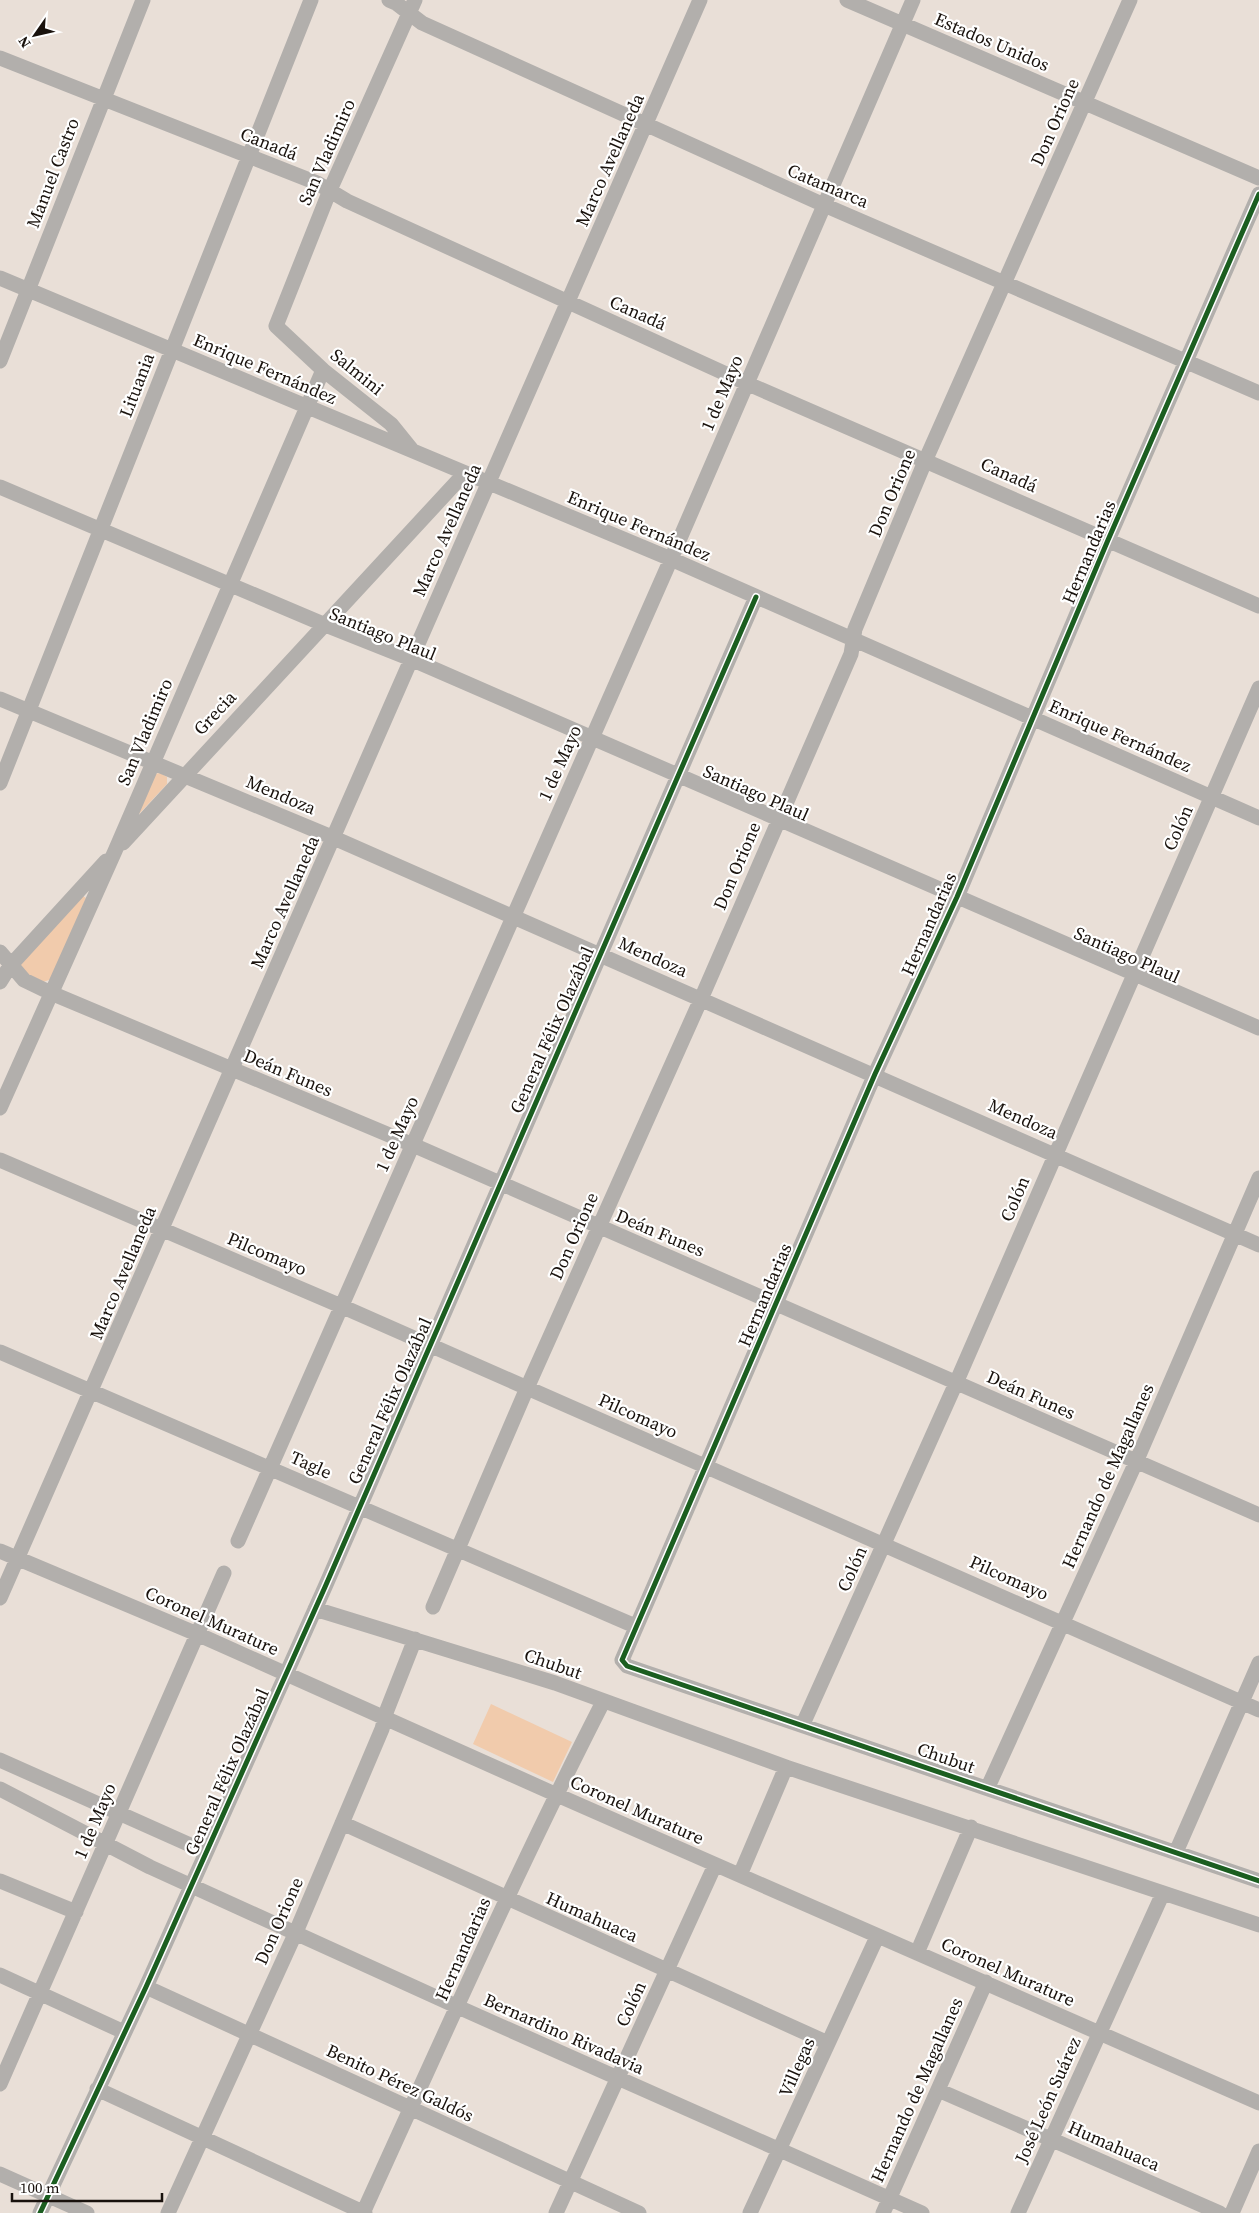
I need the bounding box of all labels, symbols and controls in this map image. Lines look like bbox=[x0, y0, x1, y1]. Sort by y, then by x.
street label: Estados Unidos bbox=[931, 6, 1054, 77]
north arrow bbox=[10, 10, 60, 60]
text: N bbox=[13, 32, 35, 52]
street label: Don Orione bbox=[1024, 74, 1085, 170]
street label: Marco Avellaneda bbox=[569, 89, 650, 230]
street label: San Vladimiro bbox=[292, 95, 361, 209]
street label: Manuel Castro bbox=[20, 114, 85, 232]
street label: Canadá bbox=[237, 121, 302, 167]
street label: Catamarca bbox=[784, 157, 873, 214]
street label: Canadá bbox=[606, 289, 671, 336]
street label: Enrique Fernández bbox=[190, 327, 341, 410]
street label: Salmini bbox=[326, 343, 389, 401]
street label: Lituania bbox=[113, 348, 160, 421]
street label: 1 de Mayo bbox=[694, 351, 749, 435]
street label: Don Orione bbox=[862, 445, 921, 541]
street label: Canadá bbox=[977, 451, 1042, 498]
street label: Marco Avellaneda bbox=[406, 459, 487, 600]
street label: Enrique Fernández bbox=[564, 484, 715, 567]
street label: Hernandarias bbox=[1055, 496, 1122, 608]
street label: Santiago Plaul bbox=[326, 601, 440, 666]
street label: San Vladimiro bbox=[111, 674, 178, 789]
street label: Grecia bbox=[188, 684, 242, 740]
street label: Enrique Fernández bbox=[1045, 693, 1195, 778]
street label: 1 de Mayo bbox=[532, 721, 587, 805]
street label: Santiago Plaul bbox=[699, 758, 813, 827]
street label: Mendoza bbox=[243, 769, 321, 821]
street label: Colón bbox=[1157, 801, 1199, 854]
street label: Don Orione bbox=[707, 818, 766, 914]
street label: Marco Avellaneda bbox=[244, 831, 325, 972]
street label: Hernandarias bbox=[895, 868, 963, 979]
street label: Santiago Plaul bbox=[1070, 920, 1184, 989]
street label: Mendoza bbox=[615, 930, 693, 983]
street label: General Félix Olazábal bbox=[503, 942, 600, 1117]
street label: Deán Funes bbox=[240, 1043, 337, 1103]
street label: 1 de Mayo bbox=[369, 1092, 424, 1176]
street label: Mendoza bbox=[985, 1092, 1063, 1145]
street label: Colón bbox=[994, 1172, 1035, 1225]
street label: Don Orione bbox=[543, 1188, 604, 1284]
street label: Marco Avellaneda bbox=[83, 1201, 162, 1343]
street label: Deán Funes bbox=[612, 1203, 709, 1263]
street label: Pilcomayo bbox=[224, 1226, 311, 1282]
street label: Hernandarias bbox=[731, 1239, 798, 1351]
street label: General Félix Olazábal bbox=[341, 1313, 438, 1488]
street label: Deán Funes bbox=[983, 1364, 1080, 1425]
street label: Hernando de Magallanes bbox=[1055, 1379, 1160, 1572]
street label: Pilcomayo bbox=[595, 1387, 682, 1444]
street label: Tagle bbox=[287, 1444, 336, 1485]
street label: Colón bbox=[831, 1542, 873, 1595]
street label: Pilcomayo bbox=[966, 1549, 1053, 1606]
street label: Coronel Murature bbox=[141, 1580, 283, 1661]
street label: Chubut bbox=[521, 1642, 585, 1685]
street label: General Félix Olazábal bbox=[178, 1684, 275, 1859]
street label: Chubut bbox=[914, 1736, 978, 1779]
street label: Coronel Murature bbox=[566, 1769, 708, 1850]
street label: 1 de Mayo bbox=[67, 1779, 122, 1863]
street label: Don Orione bbox=[248, 1873, 309, 1969]
street label: Humahuaca bbox=[542, 1885, 643, 1948]
street label: Hernandarias bbox=[429, 1893, 497, 2004]
street label: Coronel Murature bbox=[937, 1931, 1079, 2012]
street label: Colón bbox=[609, 1977, 652, 2030]
street label: Bernardino Rivadavia bbox=[480, 1987, 649, 2081]
street label: Hernando de Magallanes bbox=[864, 1993, 969, 2186]
street label: Villegas bbox=[772, 2033, 821, 2101]
street label: José León Suárez bbox=[1008, 2033, 1087, 2168]
street label: Benito Pérez Galdós bbox=[322, 2037, 478, 2128]
street label: Humahuaca bbox=[1064, 2114, 1165, 2177]
scale bar bbox=[12, 2170, 162, 2202]
text: 100 m bbox=[20, 2177, 60, 2198]

